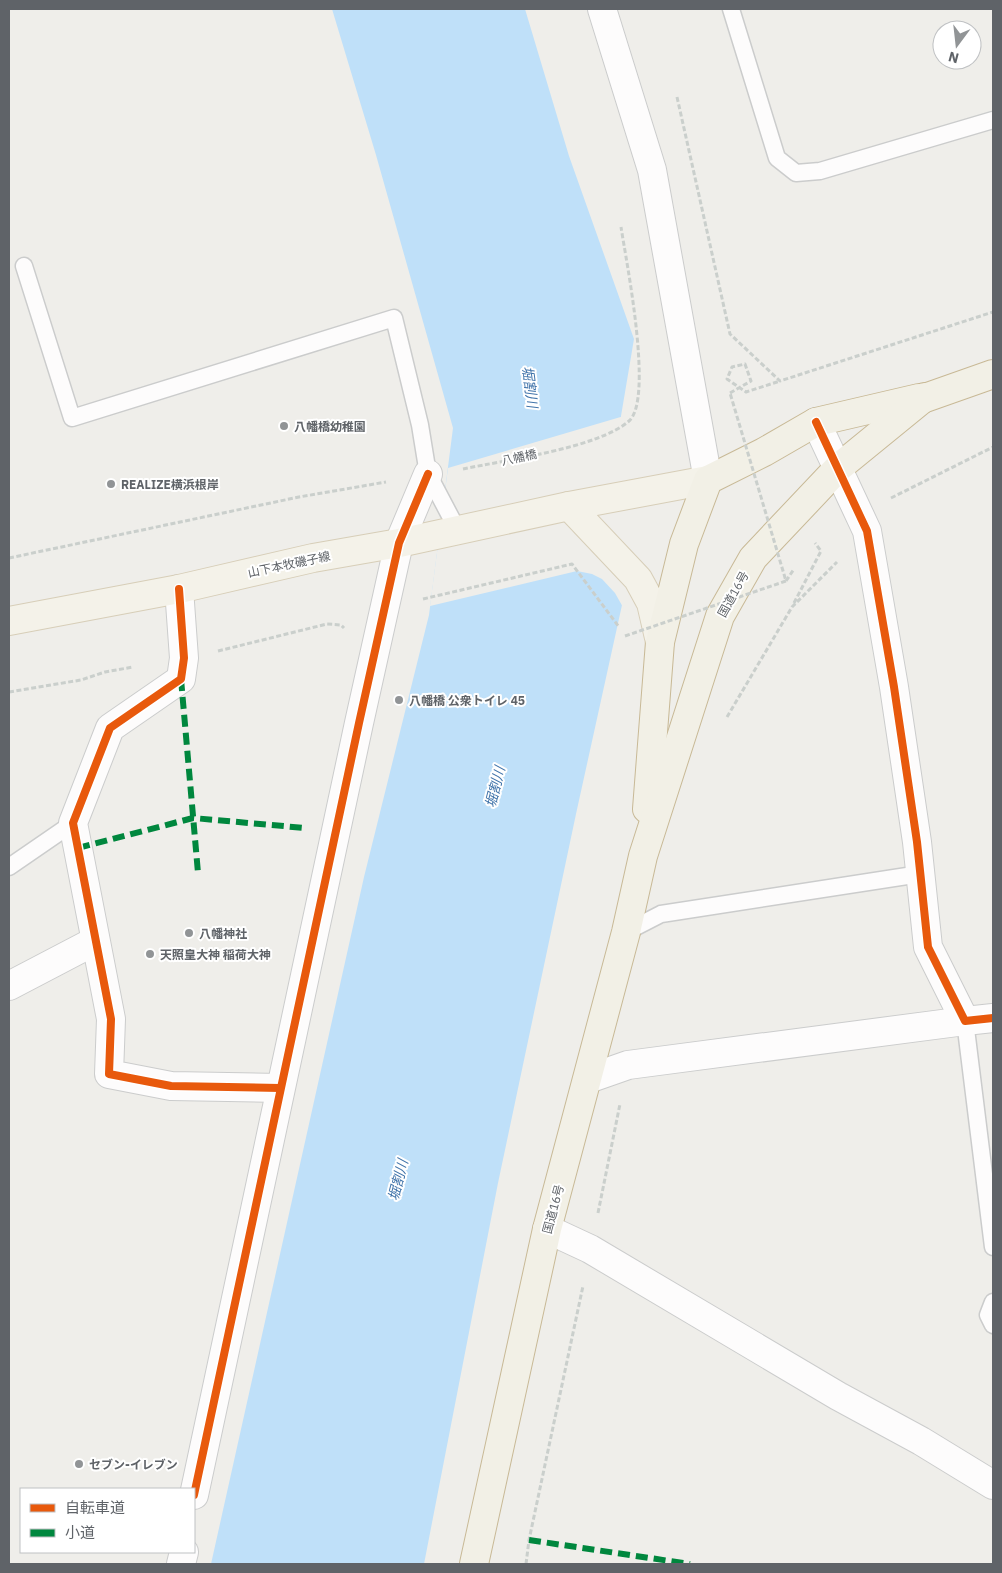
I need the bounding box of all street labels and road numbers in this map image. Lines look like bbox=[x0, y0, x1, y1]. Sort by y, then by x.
street label: 八幡橋 bbox=[500, 446, 538, 468]
street label: 山下本牧磯子線 bbox=[246, 548, 332, 580]
street label: 国道16号 bbox=[714, 568, 752, 620]
street label: 国道16号 bbox=[539, 1183, 567, 1235]

